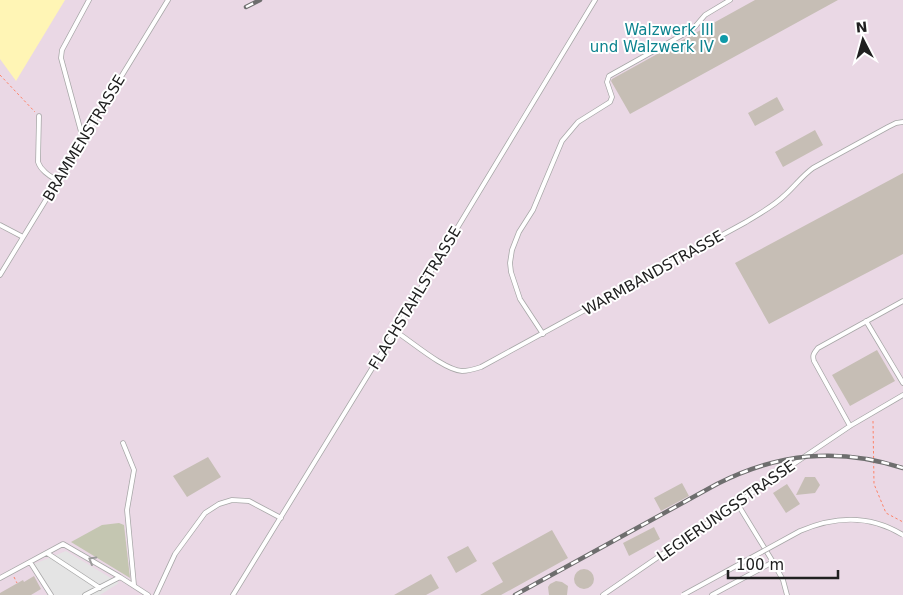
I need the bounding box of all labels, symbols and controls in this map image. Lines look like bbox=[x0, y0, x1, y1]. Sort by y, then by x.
north arrow bbox=[838, 15, 888, 65]
text: N bbox=[855, 19, 868, 36]
place label: Walzwerk III und Walzwerk IV bbox=[590, 21, 715, 56]
marker: Walzwerk III und Walzwerk IV bbox=[718, 33, 730, 45]
street label: BRAMMENSTRASSE bbox=[39, 72, 129, 204]
street label: FLACHSTAHLSTRASSE bbox=[365, 223, 465, 373]
street label: WARMBANDSTRASSE bbox=[579, 227, 727, 319]
street label: LEGIERUNGSSTRASSE bbox=[653, 456, 799, 566]
scale bar bbox=[728, 548, 838, 580]
text: 100 m bbox=[736, 556, 784, 574]
one-way arrow bbox=[88, 557, 97, 567]

